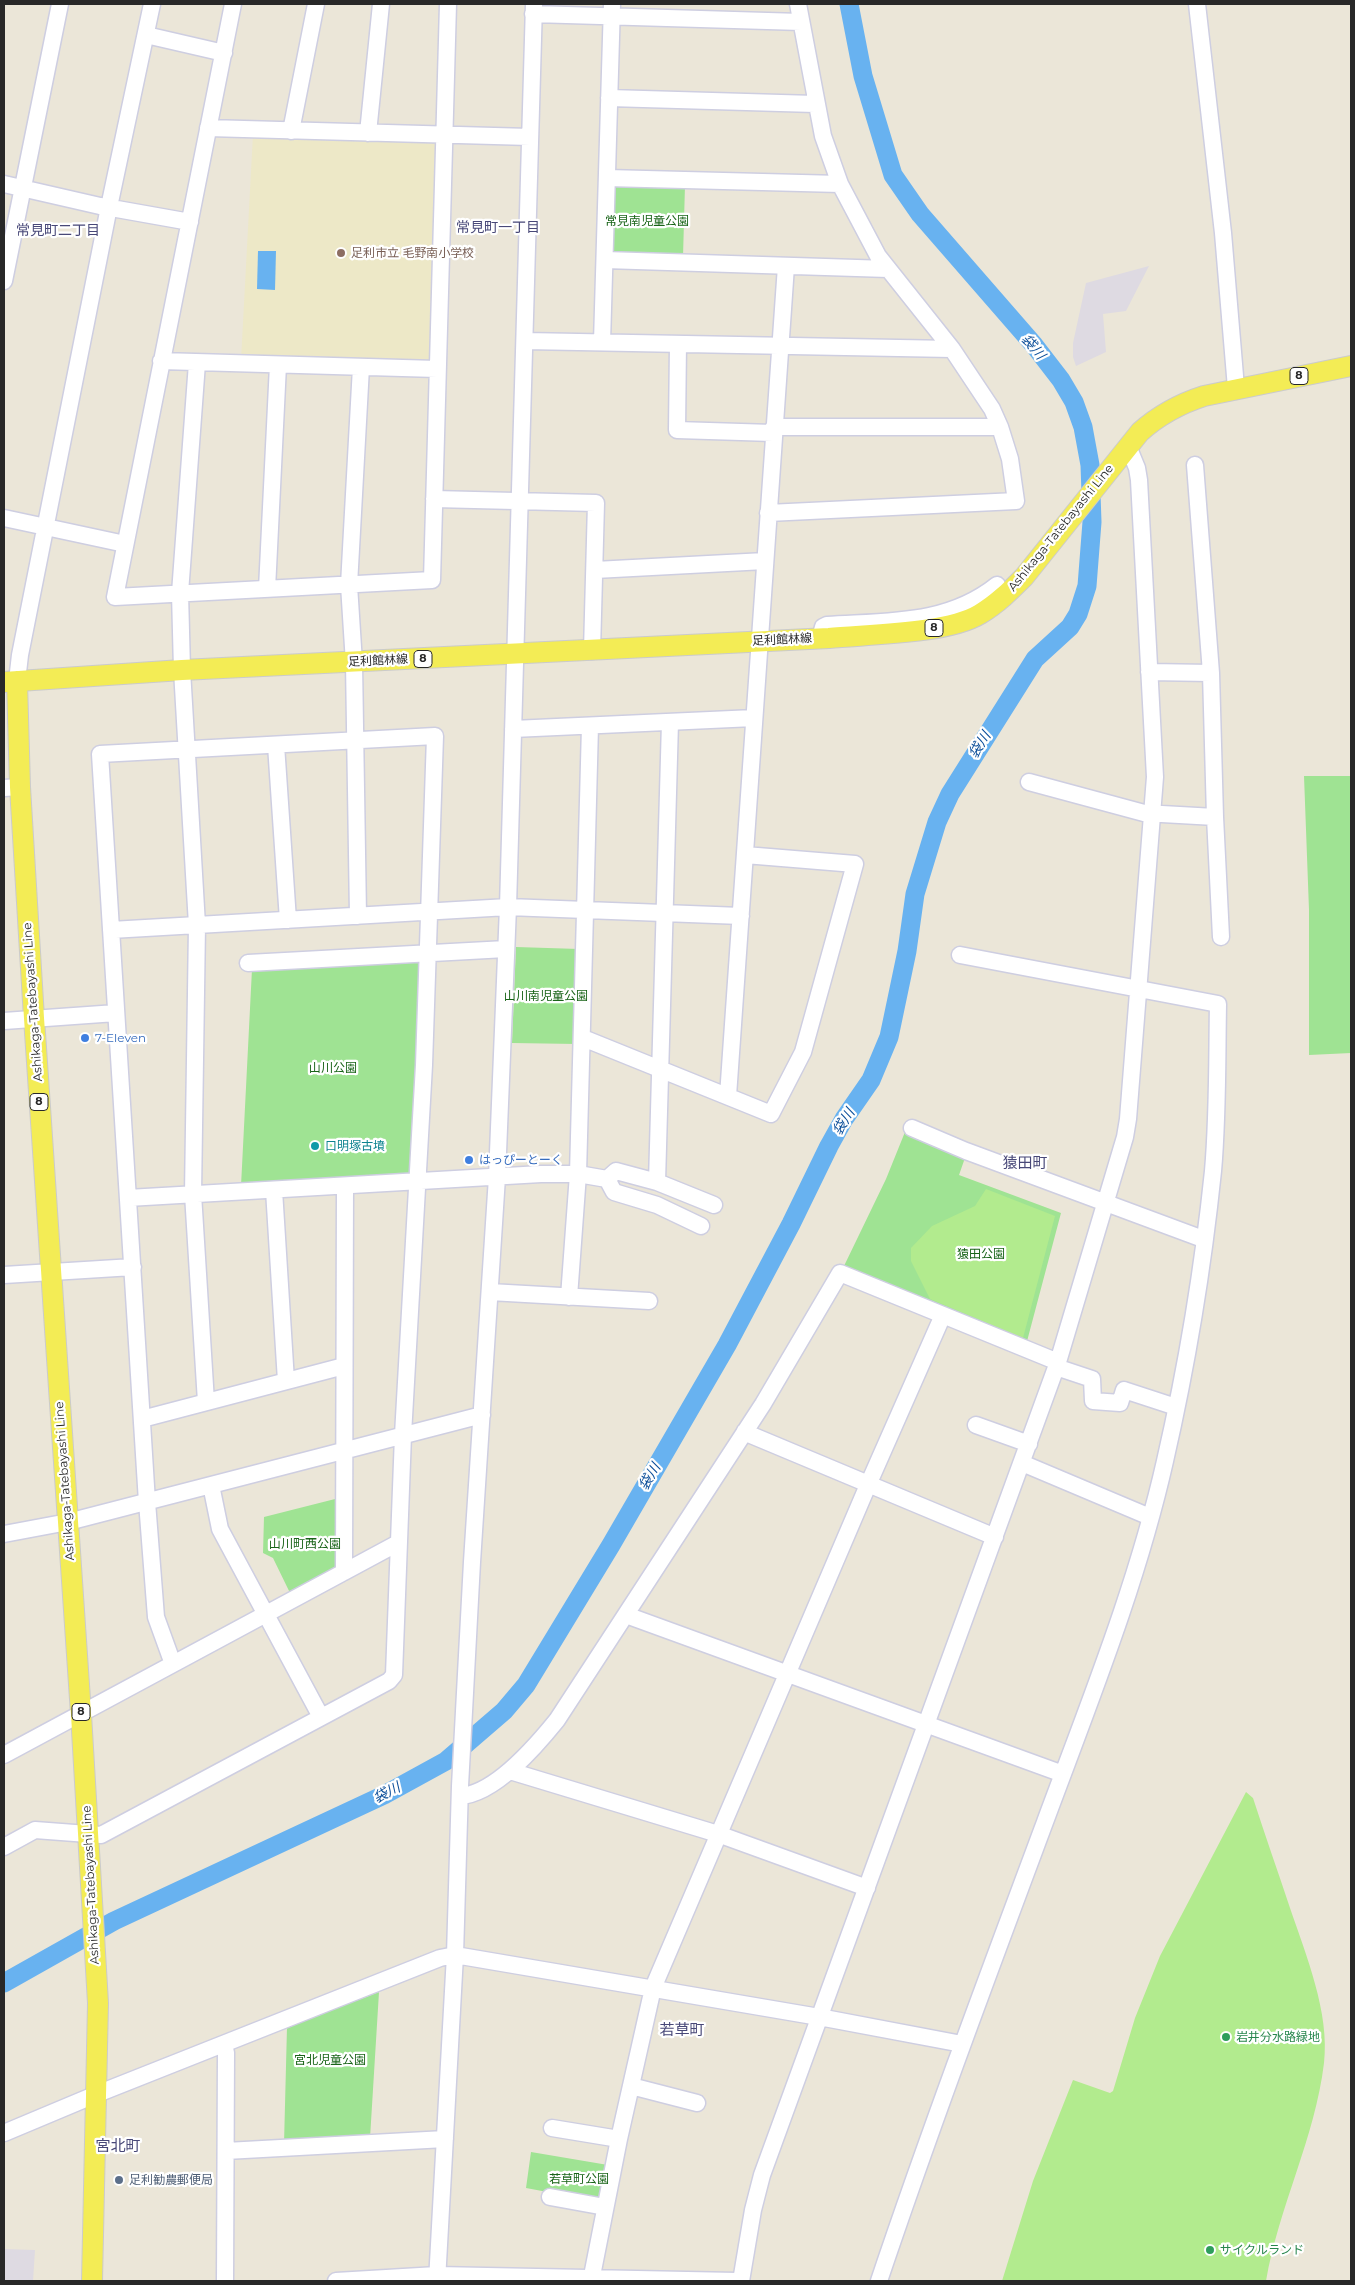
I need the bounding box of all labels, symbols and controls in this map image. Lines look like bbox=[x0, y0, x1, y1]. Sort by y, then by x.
park label: 常見南児童公園 bbox=[605, 214, 689, 228]
district label: 常見町一丁目 bbox=[456, 220, 540, 236]
district label: 常見町二丁目 bbox=[16, 223, 100, 239]
place label: 足利市立 毛野南小学校 bbox=[351, 246, 474, 260]
marker: 足利市立 毛野南小学校 bbox=[335, 247, 347, 259]
water label: 袋川 bbox=[1018, 331, 1048, 363]
road number: 8 bbox=[1290, 368, 1308, 384]
street label: Ashikaga-Tatebayashi Line bbox=[1005, 462, 1117, 594]
road number: 8 bbox=[925, 620, 943, 636]
street label: 足利館林線 bbox=[752, 631, 812, 649]
road number: 8 bbox=[414, 651, 432, 668]
street label: 足利館林線 bbox=[348, 652, 408, 670]
water label: 袋川 bbox=[965, 729, 995, 761]
street label: Ashikaga-Tatebayashi Line bbox=[20, 922, 46, 1082]
park label: 山川南児童公園 bbox=[504, 989, 588, 1003]
place label: 7-Eleven bbox=[95, 1031, 146, 1045]
marker: 7-Eleven bbox=[79, 1032, 91, 1044]
park label: 山川公園 bbox=[309, 1061, 357, 1075]
road number: 8 bbox=[30, 1094, 48, 1110]
water label: 袋川 bbox=[829, 1106, 859, 1138]
place label: 口明塚古墳 bbox=[325, 1139, 385, 1153]
marker: 口明塚古墳 bbox=[309, 1140, 321, 1152]
place label: はっぴーとーく bbox=[479, 1153, 563, 1167]
marker: はっぴーとーく bbox=[463, 1154, 475, 1166]
district label: 猿田町 bbox=[1003, 1155, 1047, 1173]
park label: 猿田公園 bbox=[957, 1247, 1005, 1261]
street label: Ashikaga-Tatebayashi Line bbox=[52, 1401, 78, 1561]
water label: 袋川 bbox=[636, 1461, 664, 1493]
park label: 山川町西公園 bbox=[269, 1537, 341, 1551]
road number: 8 bbox=[72, 1704, 90, 1720]
water label: 袋川 bbox=[371, 1779, 403, 1807]
street label: Ashikaga-Tatebayashi Line bbox=[80, 1805, 102, 1965]
district label: 若草町 bbox=[660, 2022, 704, 2040]
place label: 岩井分水路緑地 bbox=[1236, 2030, 1320, 2044]
marker: 岩井分水路緑地 bbox=[1220, 2031, 1232, 2043]
park label: 宮北児童公園 bbox=[294, 2053, 366, 2067]
district label: 宮北町 bbox=[96, 2138, 140, 2156]
park label: 若草町公園 bbox=[549, 2172, 609, 2186]
place label: 足利勧農郵便局 bbox=[129, 2173, 213, 2187]
marker: 足利勧農郵便局 bbox=[113, 2174, 125, 2186]
place label: サイクルランド bbox=[1220, 2243, 1304, 2257]
marker: サイクルランド bbox=[1204, 2244, 1216, 2256]

